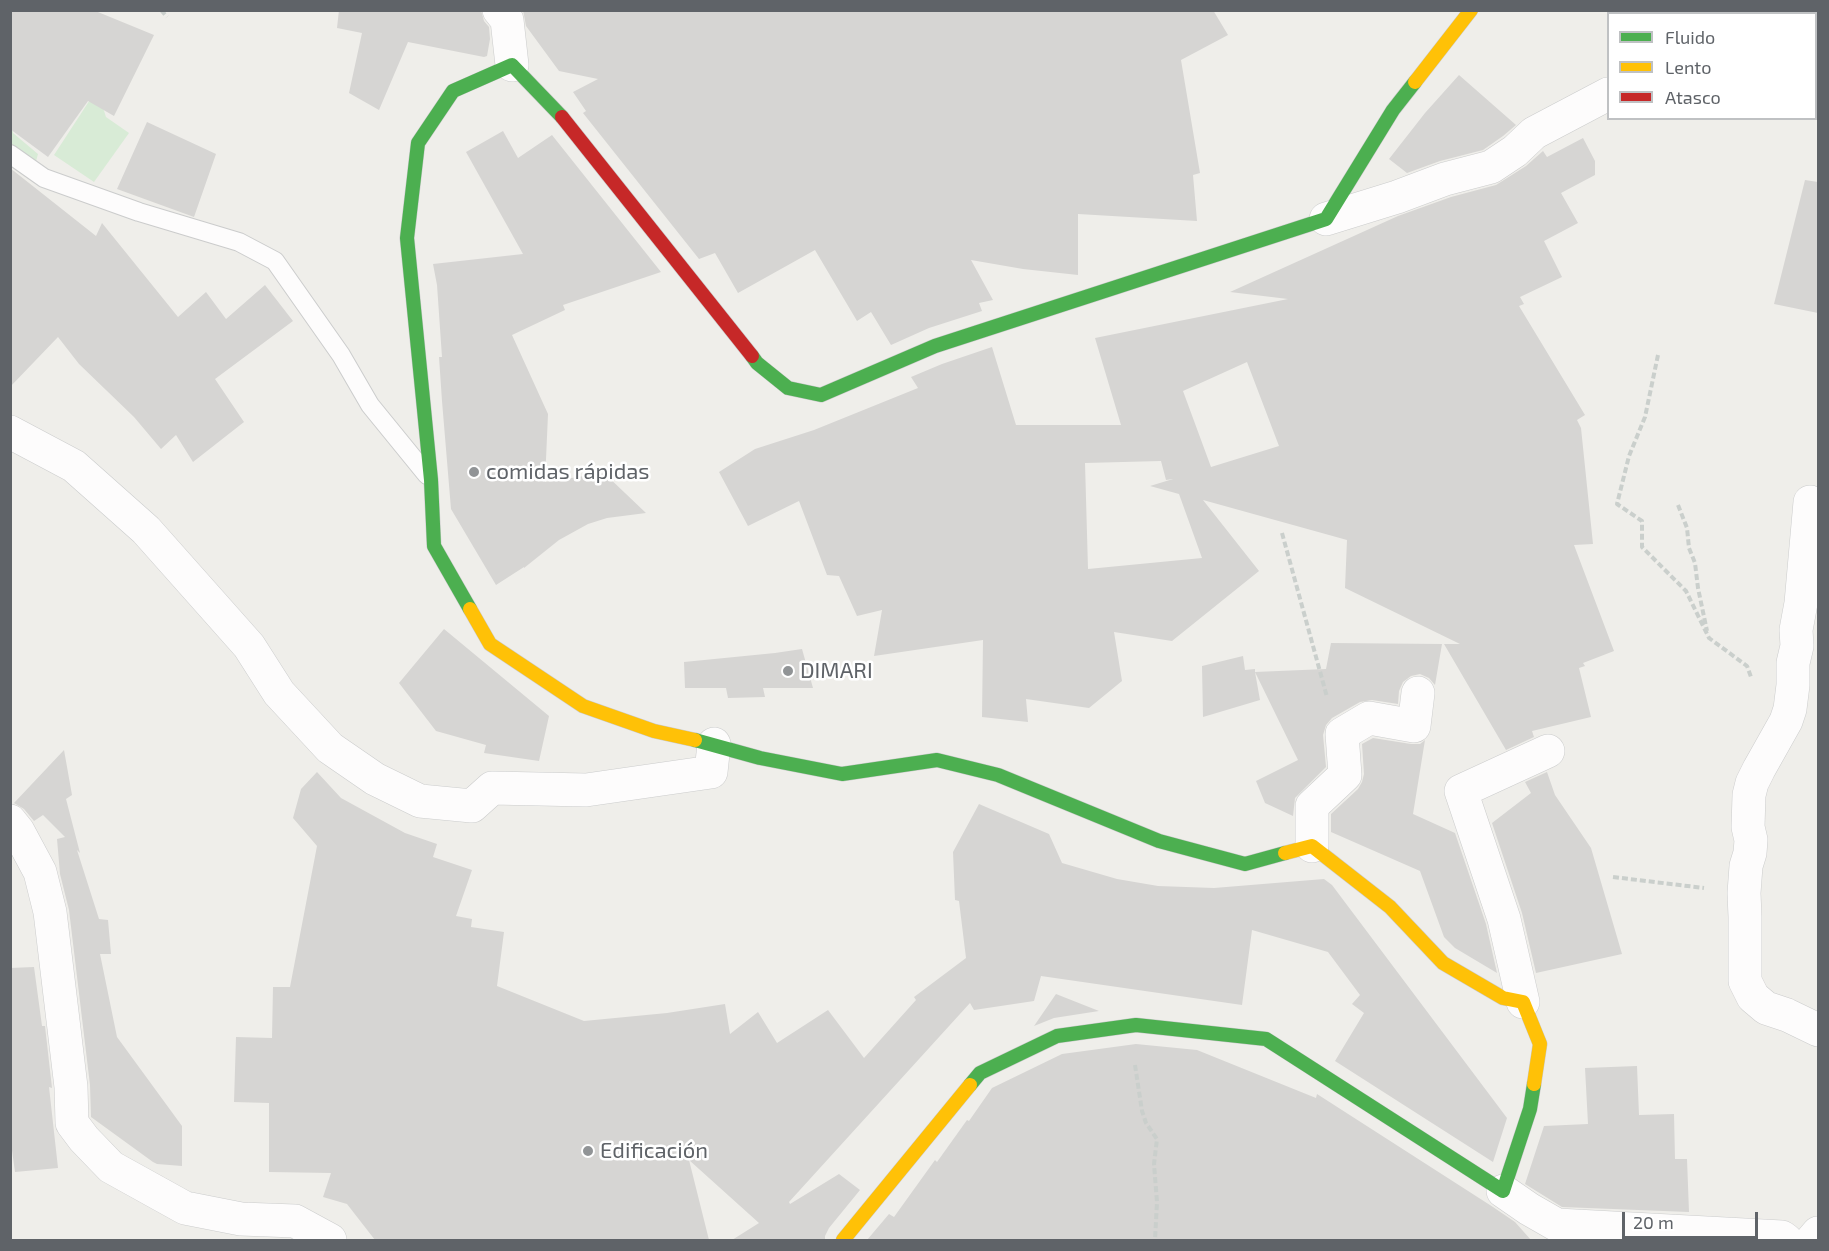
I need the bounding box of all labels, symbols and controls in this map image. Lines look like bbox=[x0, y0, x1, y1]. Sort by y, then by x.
legend bbox=[1607, 12, 1817, 120]
text: Fluido bbox=[1665, 26, 1715, 48]
text: Lento bbox=[1665, 56, 1711, 78]
text: Atasco bbox=[1665, 86, 1721, 108]
place label: comidas rápidas bbox=[486, 459, 650, 485]
marker: comidas rápidas bbox=[467, 465, 481, 479]
place label: DIMARI bbox=[800, 658, 873, 684]
marker: DIMARI bbox=[781, 664, 795, 678]
place label: Edificación bbox=[600, 1138, 708, 1164]
marker: Edificación bbox=[581, 1144, 595, 1158]
scale bar bbox=[1625, 1200, 1762, 1238]
text: 20 m bbox=[1633, 1211, 1674, 1233]

